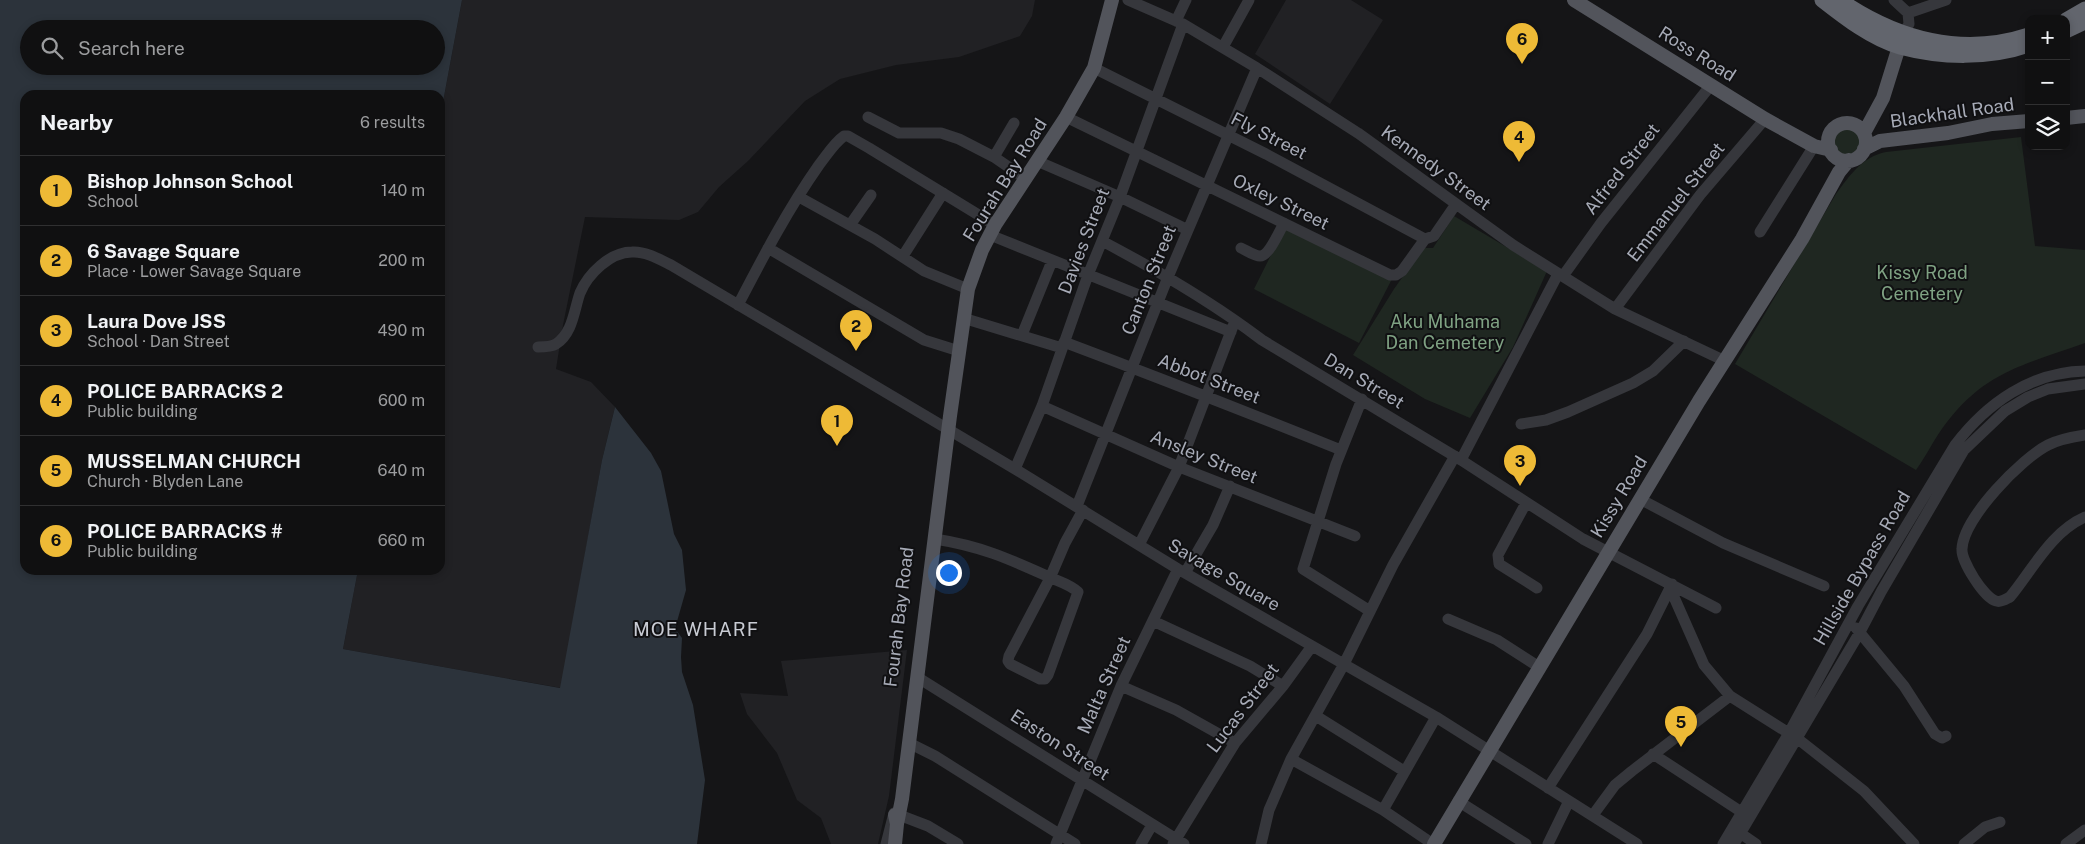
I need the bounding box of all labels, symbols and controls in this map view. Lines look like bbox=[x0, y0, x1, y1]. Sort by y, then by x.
map controls bbox=[2025, 15, 2070, 150]
button: + bbox=[2025, 15, 2070, 60]
search box bbox=[20, 20, 445, 75]
street label: Ross Road bbox=[1655, 22, 1740, 86]
pin: 6 bbox=[1506, 23, 1538, 64]
icon: search bbox=[38, 34, 66, 62]
text: Search here bbox=[78, 37, 185, 59]
button: − bbox=[2025, 60, 2070, 105]
street label: Blackhall Road bbox=[1889, 93, 2015, 132]
button: layers bbox=[2025, 105, 2070, 150]
street label: Fly Street bbox=[1228, 108, 1311, 164]
text: Nearby bbox=[40, 110, 113, 135]
text: 6 results bbox=[360, 113, 425, 132]
street label: Fourah Bay Road bbox=[958, 114, 1051, 245]
street label: Alfred Street bbox=[1580, 119, 1664, 218]
street label: Kennedy Street bbox=[1377, 121, 1495, 214]
pin: 4 bbox=[1503, 121, 1535, 162]
street label: Emmanuel Street bbox=[1623, 138, 1729, 265]
street label: Oxley Street bbox=[1230, 169, 1333, 234]
text: Bishop Johnson School bbox=[87, 170, 293, 192]
text: 1 bbox=[53, 181, 59, 200]
text: 140 m bbox=[381, 181, 425, 200]
street label: Davies Street bbox=[1054, 185, 1113, 297]
text: School bbox=[87, 192, 138, 211]
street label: Canton Street bbox=[1117, 222, 1180, 338]
text: 6 Savage Square bbox=[87, 240, 240, 262]
text: 2 bbox=[51, 251, 61, 270]
text: 200 m bbox=[378, 251, 425, 270]
text: Place · Lower Savage Square bbox=[87, 262, 301, 281]
park label: Kissy Road Cemetery bbox=[1876, 262, 1968, 304]
text: Laura Dove JSS bbox=[87, 310, 226, 332]
pin: 2 bbox=[840, 310, 872, 351]
park label: Aku Muhama Dan Cemetery bbox=[1386, 311, 1505, 353]
text: 3 bbox=[51, 321, 61, 340]
text: 490 m bbox=[378, 321, 425, 340]
text: School · Dan Street bbox=[87, 332, 230, 351]
street label: Dan Street bbox=[1320, 348, 1408, 413]
street label: Abbot Street bbox=[1155, 349, 1263, 408]
text: POLICE BARRACKS 2 bbox=[87, 380, 283, 402]
text: 4 bbox=[51, 391, 61, 410]
text: 600 m bbox=[378, 391, 425, 410]
text: Public building bbox=[87, 402, 198, 421]
pin: 1 bbox=[821, 405, 853, 446]
street label: Ansley Street bbox=[1148, 425, 1261, 488]
pin: 3 bbox=[1504, 445, 1536, 486]
text: MUSSELMAN CHURCH bbox=[87, 450, 301, 472]
street label: Kissy Road bbox=[1586, 452, 1651, 541]
text: 5 bbox=[51, 461, 61, 480]
text: 640 m bbox=[377, 461, 425, 480]
text: Church · Blyden Lane bbox=[87, 472, 243, 491]
street label: Hillside Bypass Road bbox=[1809, 487, 1914, 649]
text: POLICE BARRACKS # bbox=[87, 520, 283, 542]
text: 6 bbox=[51, 531, 61, 550]
text: 660 m bbox=[378, 531, 425, 550]
street label: Savage Square bbox=[1164, 534, 1284, 615]
text: Public building bbox=[87, 542, 198, 561]
street label: Fourah Bay Road bbox=[879, 546, 918, 688]
your location bbox=[936, 560, 962, 586]
district label: MOE WHARF bbox=[633, 618, 759, 640]
street label: Malta Street bbox=[1073, 633, 1134, 737]
street label: Lucas Street bbox=[1202, 659, 1283, 757]
street label: Easton Street bbox=[1007, 705, 1114, 784]
pin: 5 bbox=[1665, 706, 1697, 747]

